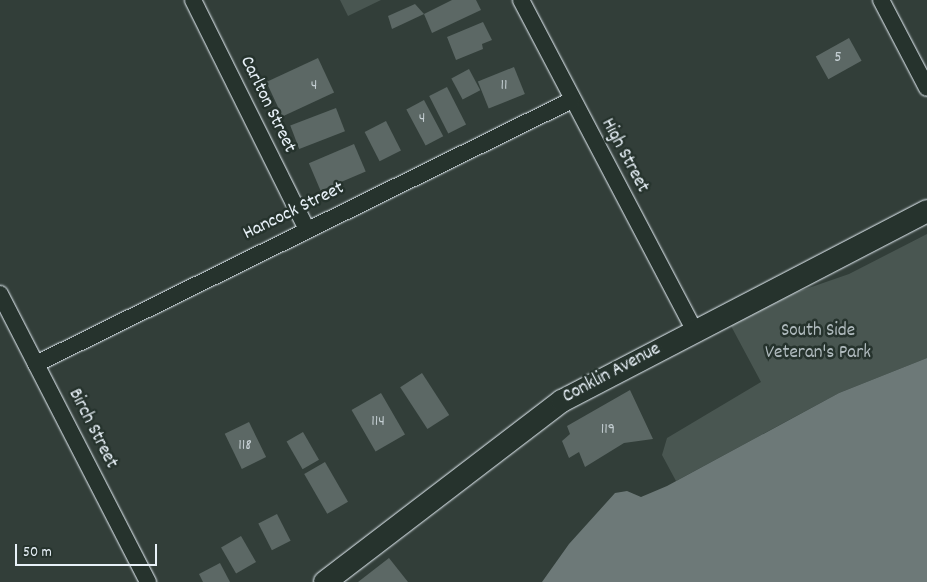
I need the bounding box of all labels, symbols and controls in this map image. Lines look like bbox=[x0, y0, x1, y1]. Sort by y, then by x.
house number: 5 bbox=[834, 48, 842, 68]
street label: Carlton Street bbox=[234, 53, 300, 157]
house number: 4 bbox=[311, 76, 317, 96]
house number: 11 bbox=[500, 76, 508, 96]
house number: 4 bbox=[419, 109, 425, 129]
street label: High Street bbox=[595, 115, 653, 197]
street label: Hancock Street bbox=[240, 178, 348, 246]
park label: South Side Veteran's Park bbox=[765, 321, 871, 365]
street label: Conklin Avenue bbox=[559, 339, 665, 409]
street label: Birch Street bbox=[62, 385, 122, 473]
house number: 114 bbox=[371, 412, 385, 432]
house number: 119 bbox=[601, 420, 615, 440]
house number: 118 bbox=[238, 436, 252, 456]
scale bar bbox=[18, 534, 160, 566]
text: 50 m bbox=[23, 542, 52, 564]

